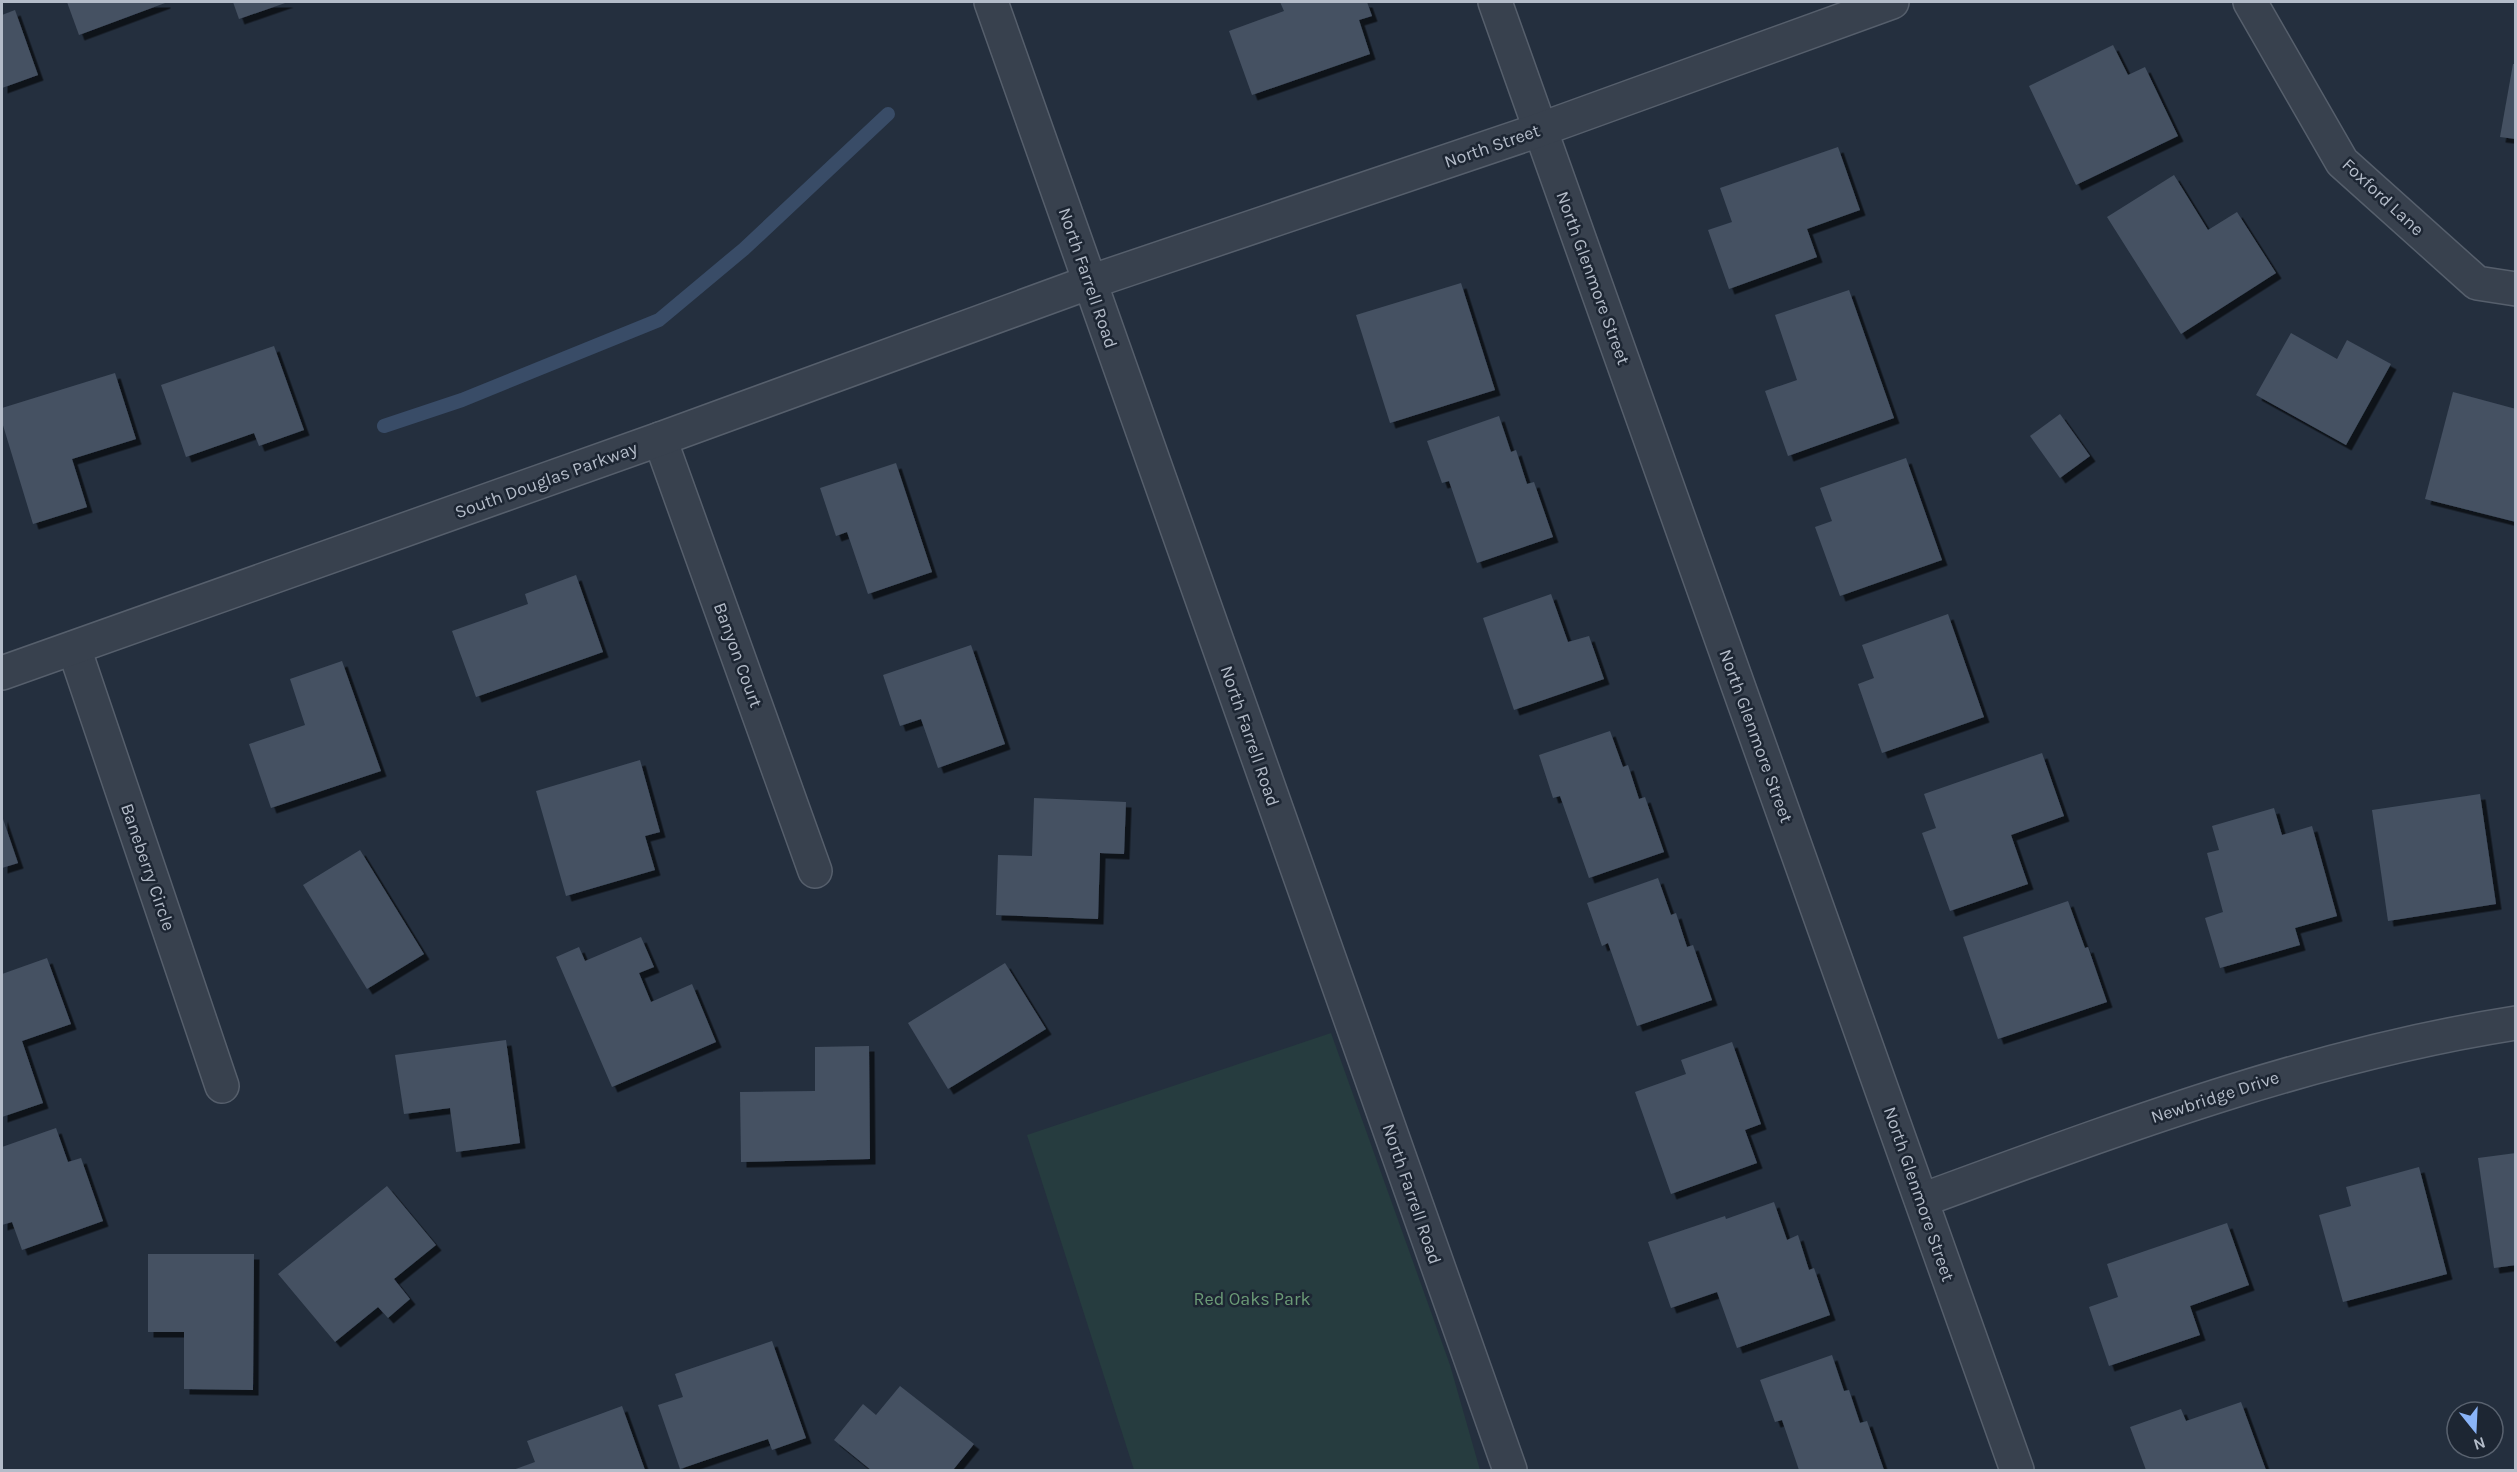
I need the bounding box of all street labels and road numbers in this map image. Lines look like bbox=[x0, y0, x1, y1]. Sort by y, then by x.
street label: North Street bbox=[1441, 119, 1543, 173]
street label: Foxford Lane bbox=[2338, 154, 2428, 240]
street label: North Glenmore Street bbox=[1551, 188, 1635, 368]
street label: North Farrell Road bbox=[1054, 205, 1122, 351]
street label: South Douglas Parkway bbox=[452, 436, 641, 523]
street label: Banyon Court bbox=[709, 599, 767, 711]
street label: North Glenmore Street bbox=[1714, 646, 1798, 826]
street label: North Farrell Road bbox=[1216, 663, 1284, 809]
street label: Baneberry Circle bbox=[116, 800, 180, 934]
street label: Newbridge Drive bbox=[2148, 1066, 2282, 1128]
street label: North Glenmore Street bbox=[1879, 1104, 1959, 1285]
street label: North Farrell Road bbox=[1378, 1121, 1446, 1267]

